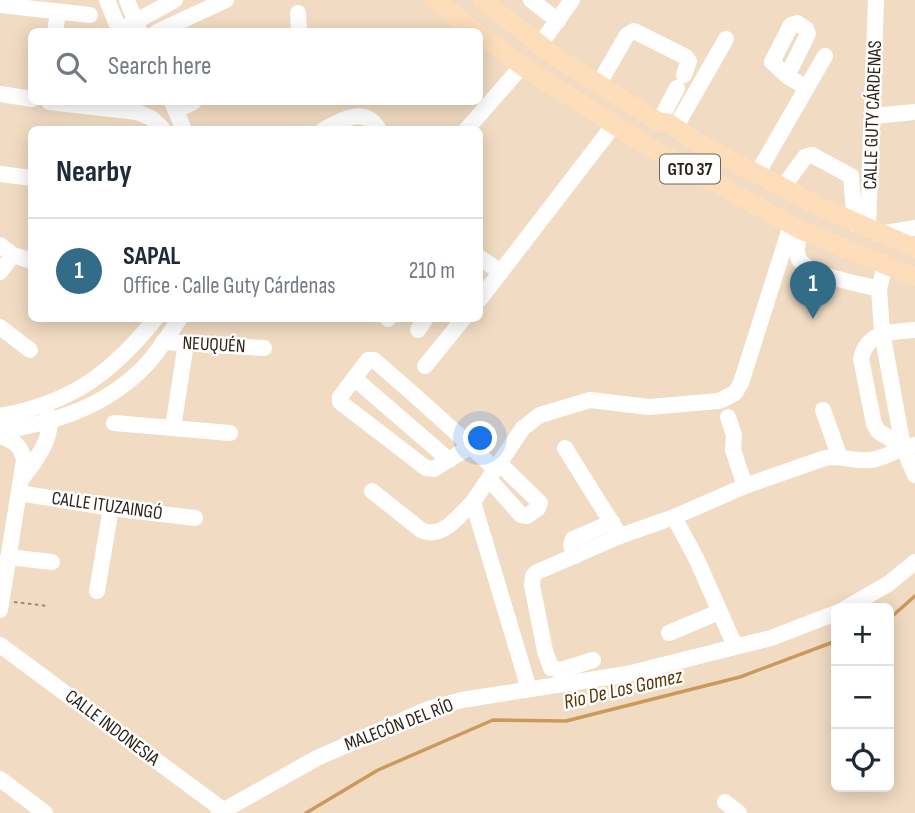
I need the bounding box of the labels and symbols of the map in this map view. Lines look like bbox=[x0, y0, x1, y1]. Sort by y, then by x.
street label: CALLE GUTY CÁRDENAS bbox=[859, 40, 887, 190]
road number: GTO 37 bbox=[660, 154, 720, 184]
pin: 1 bbox=[790, 261, 836, 319]
street label: NEUQUÉN bbox=[182, 332, 246, 358]
your location bbox=[463, 421, 497, 455]
street label: CALLE ITUZAINGÓ bbox=[50, 487, 164, 525]
water label: Rio De Los Gomez bbox=[561, 663, 685, 715]
street label: CALLE INDONESIA bbox=[60, 685, 164, 771]
street label: MALECÓN DEL RÍO bbox=[341, 694, 457, 756]

